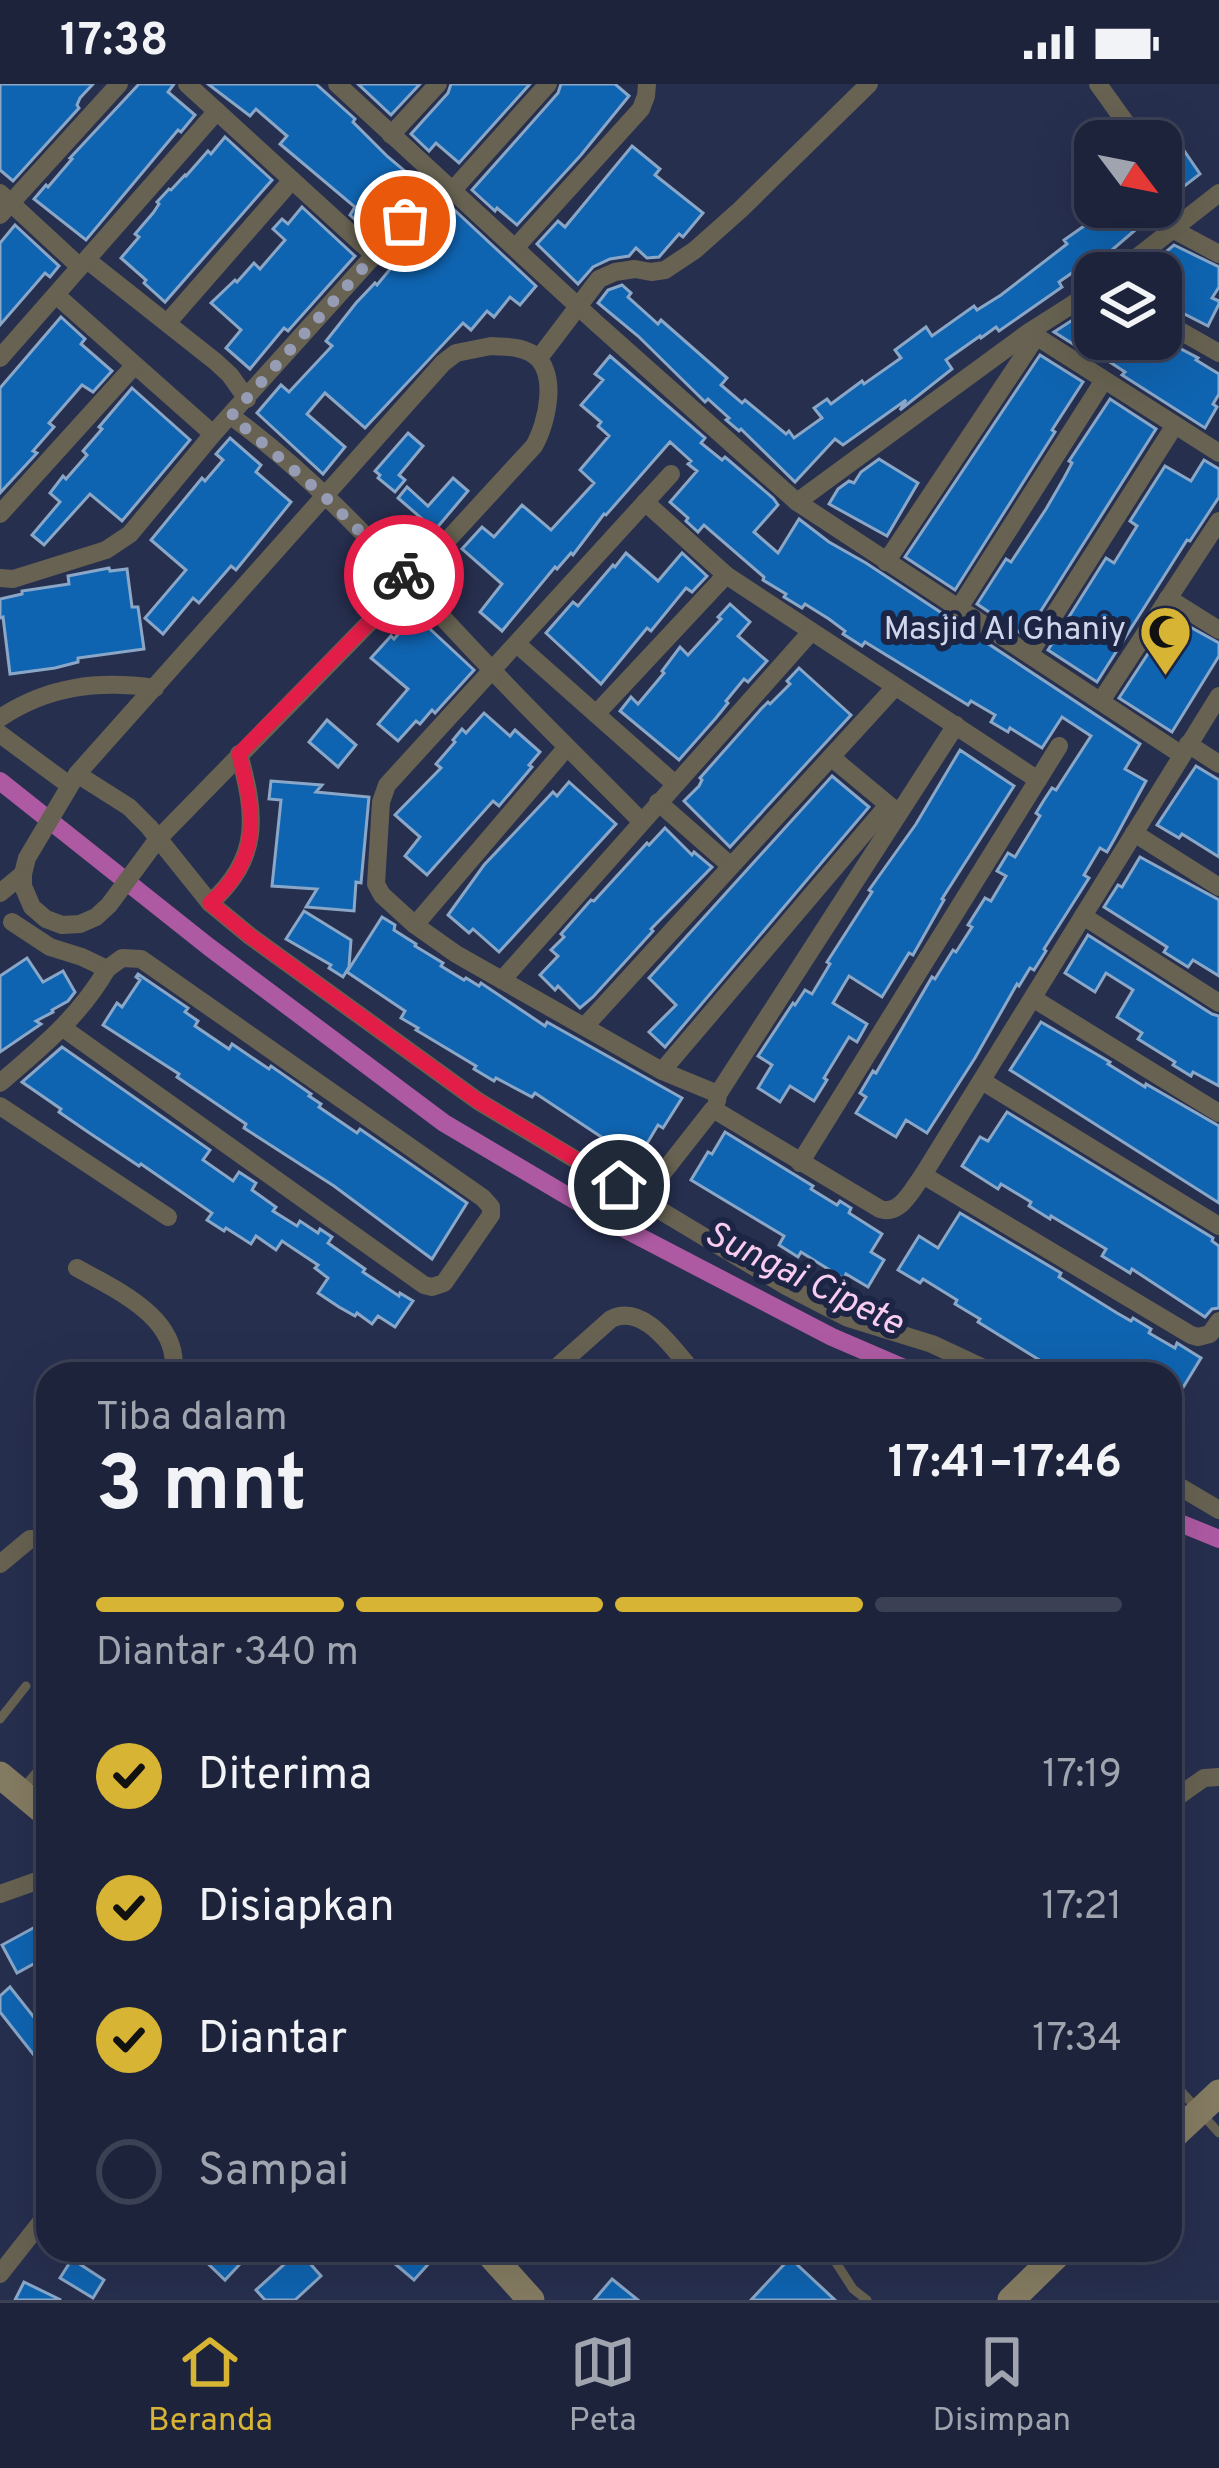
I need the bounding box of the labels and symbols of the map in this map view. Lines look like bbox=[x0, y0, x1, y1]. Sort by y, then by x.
north arrow bbox=[1074, 120, 1182, 228]
pin bbox=[354, 170, 456, 272]
courier bbox=[344, 515, 464, 635]
mosque icon: Masjid Al Ghaniy bbox=[1137, 603, 1193, 677]
place label: Masjid Al Ghaniy bbox=[883, 610, 1126, 652]
pin bbox=[568, 1134, 670, 1236]
water label: Sungai Cipete bbox=[696, 1212, 910, 1348]

